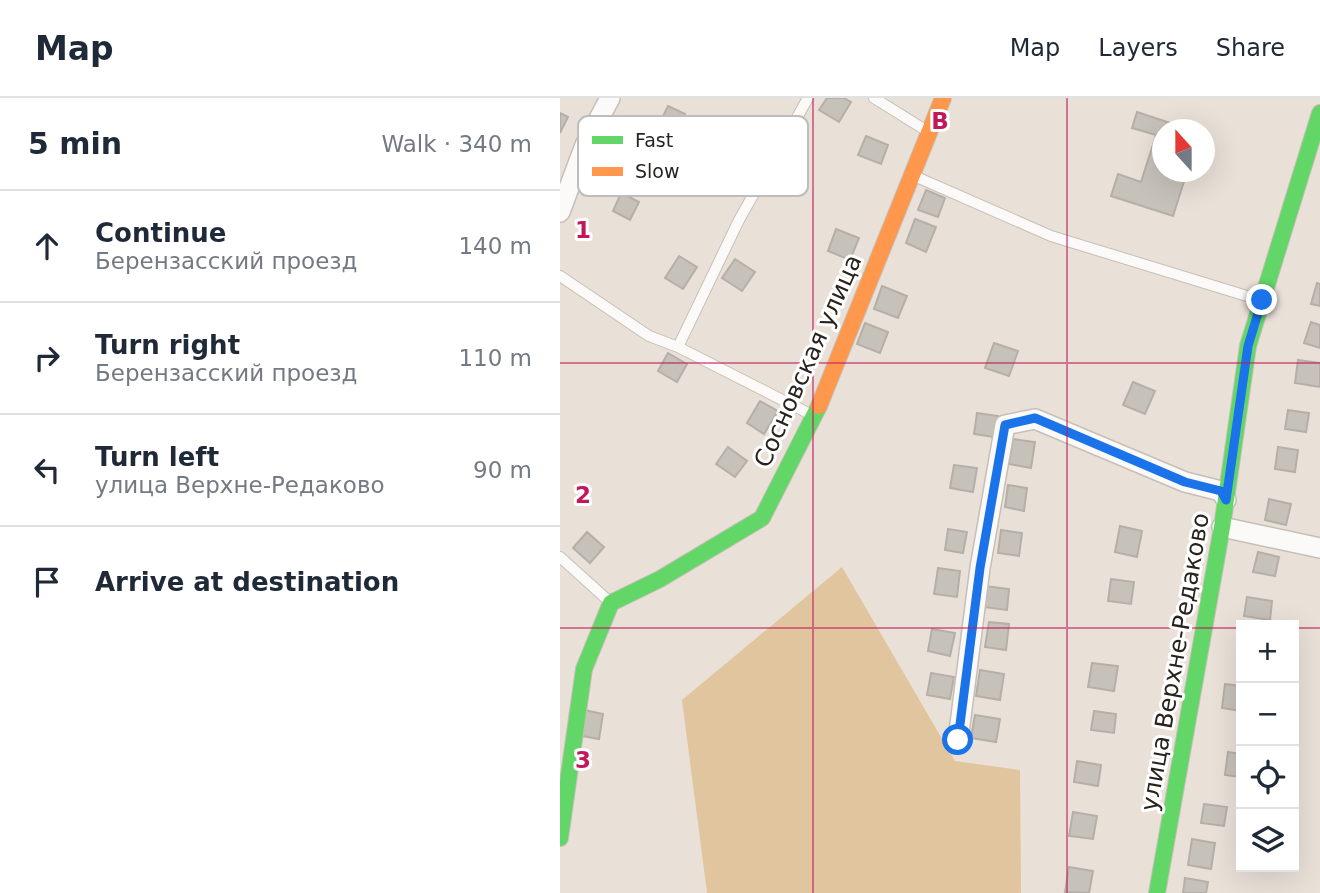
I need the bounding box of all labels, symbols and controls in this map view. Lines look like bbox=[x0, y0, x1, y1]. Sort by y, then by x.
text: Map bbox=[35, 29, 114, 68]
text: Map bbox=[1010, 34, 1060, 62]
text: Layers bbox=[1098, 34, 1178, 62]
text: Share bbox=[1216, 34, 1285, 62]
text: B bbox=[931, 108, 949, 134]
legend bbox=[578, 116, 808, 196]
north arrow bbox=[1152, 119, 1215, 182]
text: 5 min bbox=[28, 126, 122, 161]
text: Fast bbox=[635, 129, 673, 151]
text: Walk · 340 m bbox=[381, 131, 532, 157]
text: Slow bbox=[635, 160, 680, 182]
text: 1 bbox=[575, 217, 591, 243]
text: Continue bbox=[95, 218, 226, 248]
icon: ahead bbox=[28, 227, 66, 265]
text: 140 m bbox=[458, 233, 532, 259]
text: Берензасский проезд bbox=[95, 248, 357, 274]
street label: Сосновская улица bbox=[748, 250, 868, 472]
route end bbox=[1246, 284, 1277, 315]
text: Turn right bbox=[95, 330, 240, 360]
icon: right bbox=[28, 339, 66, 377]
text: 110 m bbox=[458, 345, 532, 371]
text: Берензасский проезд bbox=[95, 360, 357, 386]
text: Turn left bbox=[95, 442, 219, 472]
icon: left bbox=[28, 451, 66, 489]
text: 90 m bbox=[473, 457, 532, 483]
text: улица Верхне-Редаково bbox=[95, 472, 385, 498]
text: 2 bbox=[575, 482, 591, 508]
street label: улица Верхне-Редаково bbox=[1135, 511, 1215, 813]
icon: arrive bbox=[28, 563, 66, 601]
text: Arrive at destination bbox=[95, 567, 399, 597]
map controls bbox=[1236, 620, 1299, 872]
button: + bbox=[1236, 620, 1299, 683]
button: − bbox=[1236, 683, 1299, 746]
route start bbox=[942, 724, 973, 755]
button: locate bbox=[1236, 746, 1299, 809]
text: 3 bbox=[575, 747, 591, 773]
button: layers bbox=[1236, 809, 1299, 872]

